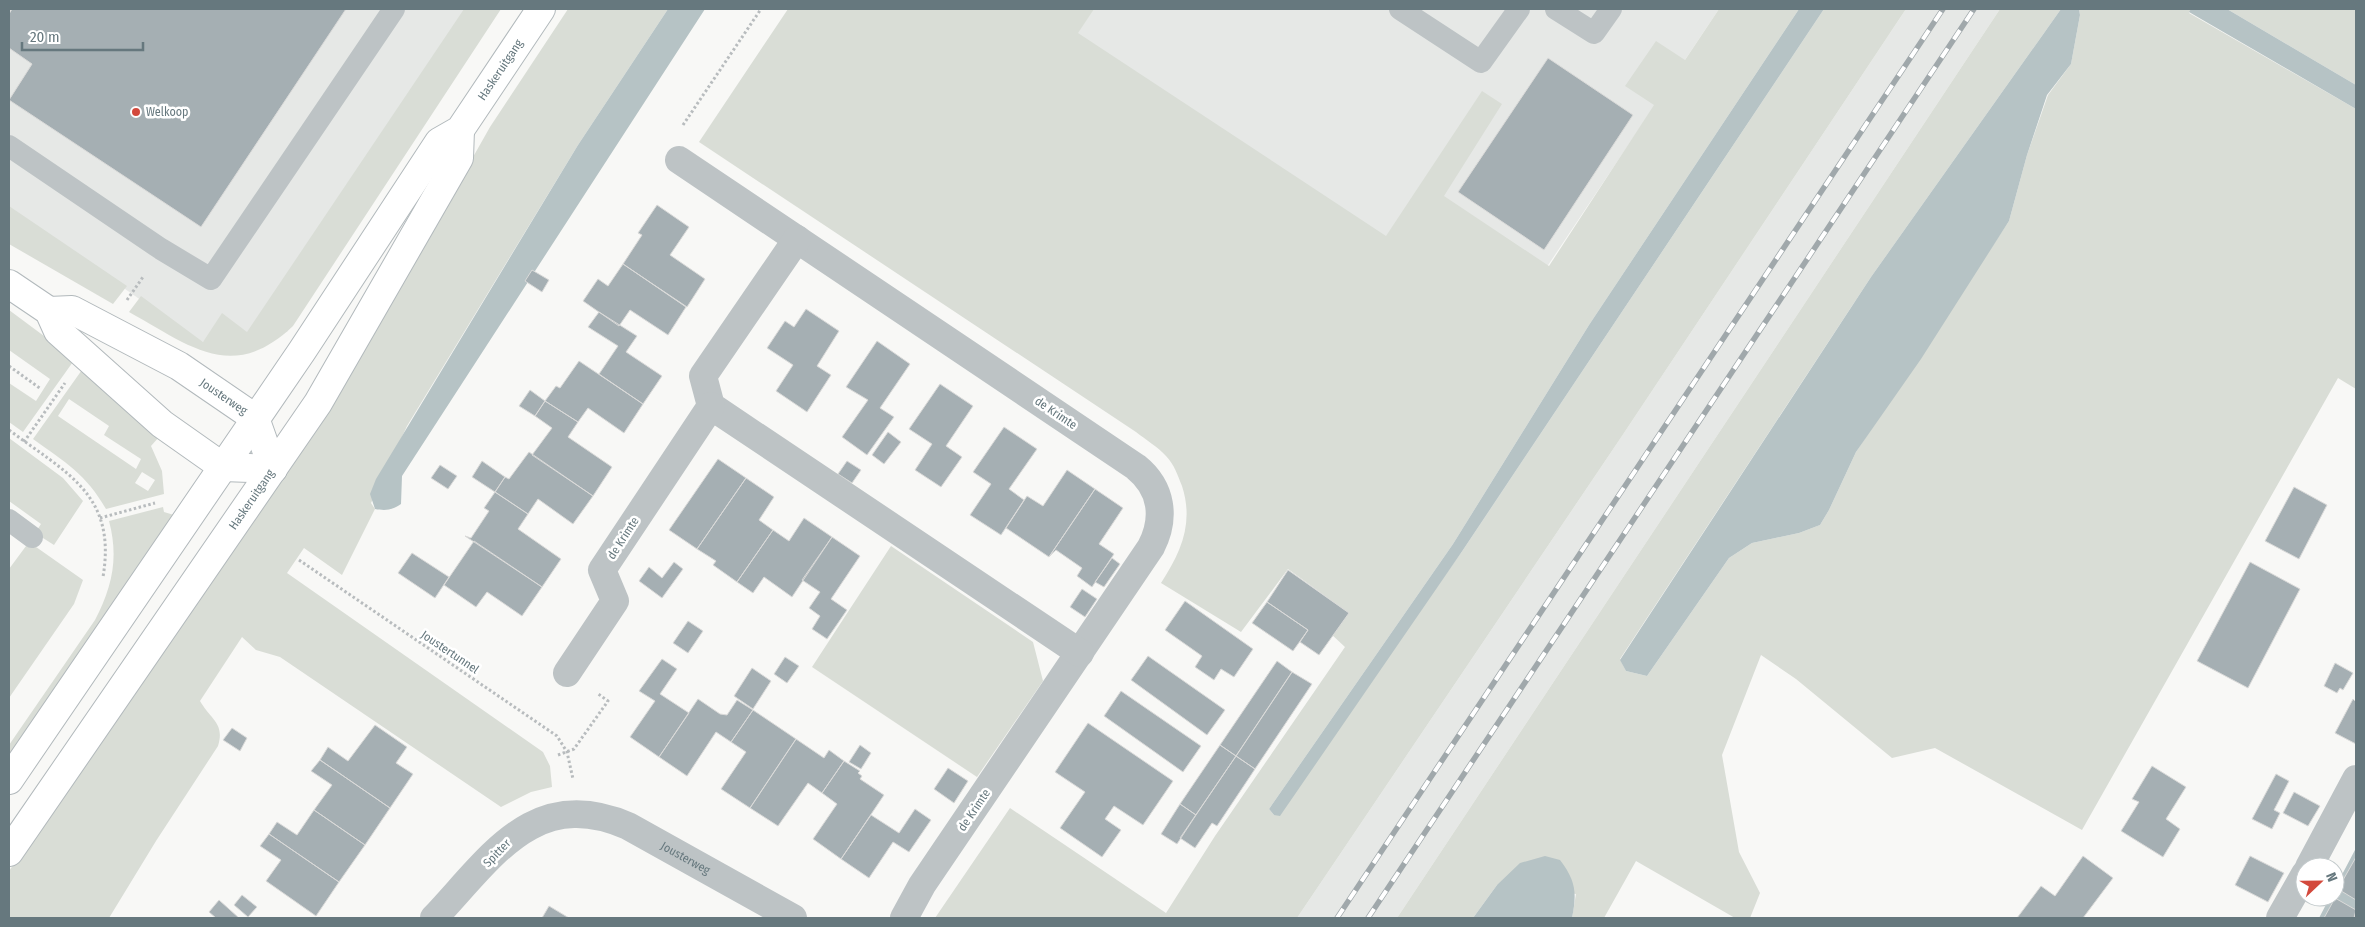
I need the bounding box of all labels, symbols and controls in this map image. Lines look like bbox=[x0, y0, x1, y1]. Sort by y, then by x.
scale bar bbox=[22, 20, 144, 52]
text: 20 m bbox=[30, 28, 60, 46]
street label: Haskeruitgang bbox=[475, 36, 526, 103]
place label: Welkoop bbox=[146, 105, 188, 119]
marker: Welkoop bbox=[130, 106, 142, 118]
street label: Jousterweg bbox=[197, 375, 250, 418]
street label: de Krimte bbox=[1032, 394, 1080, 432]
street label: Haskeruitgang bbox=[226, 466, 278, 532]
street label: de Krimte bbox=[604, 514, 642, 562]
street label: Joustertunnel bbox=[418, 628, 482, 676]
street label: de Krimte bbox=[955, 786, 993, 834]
street label: Spitter bbox=[480, 836, 514, 870]
street label: Jousterweg bbox=[658, 839, 713, 878]
north arrow bbox=[2295, 857, 2345, 907]
text: N bbox=[2322, 870, 2341, 884]

